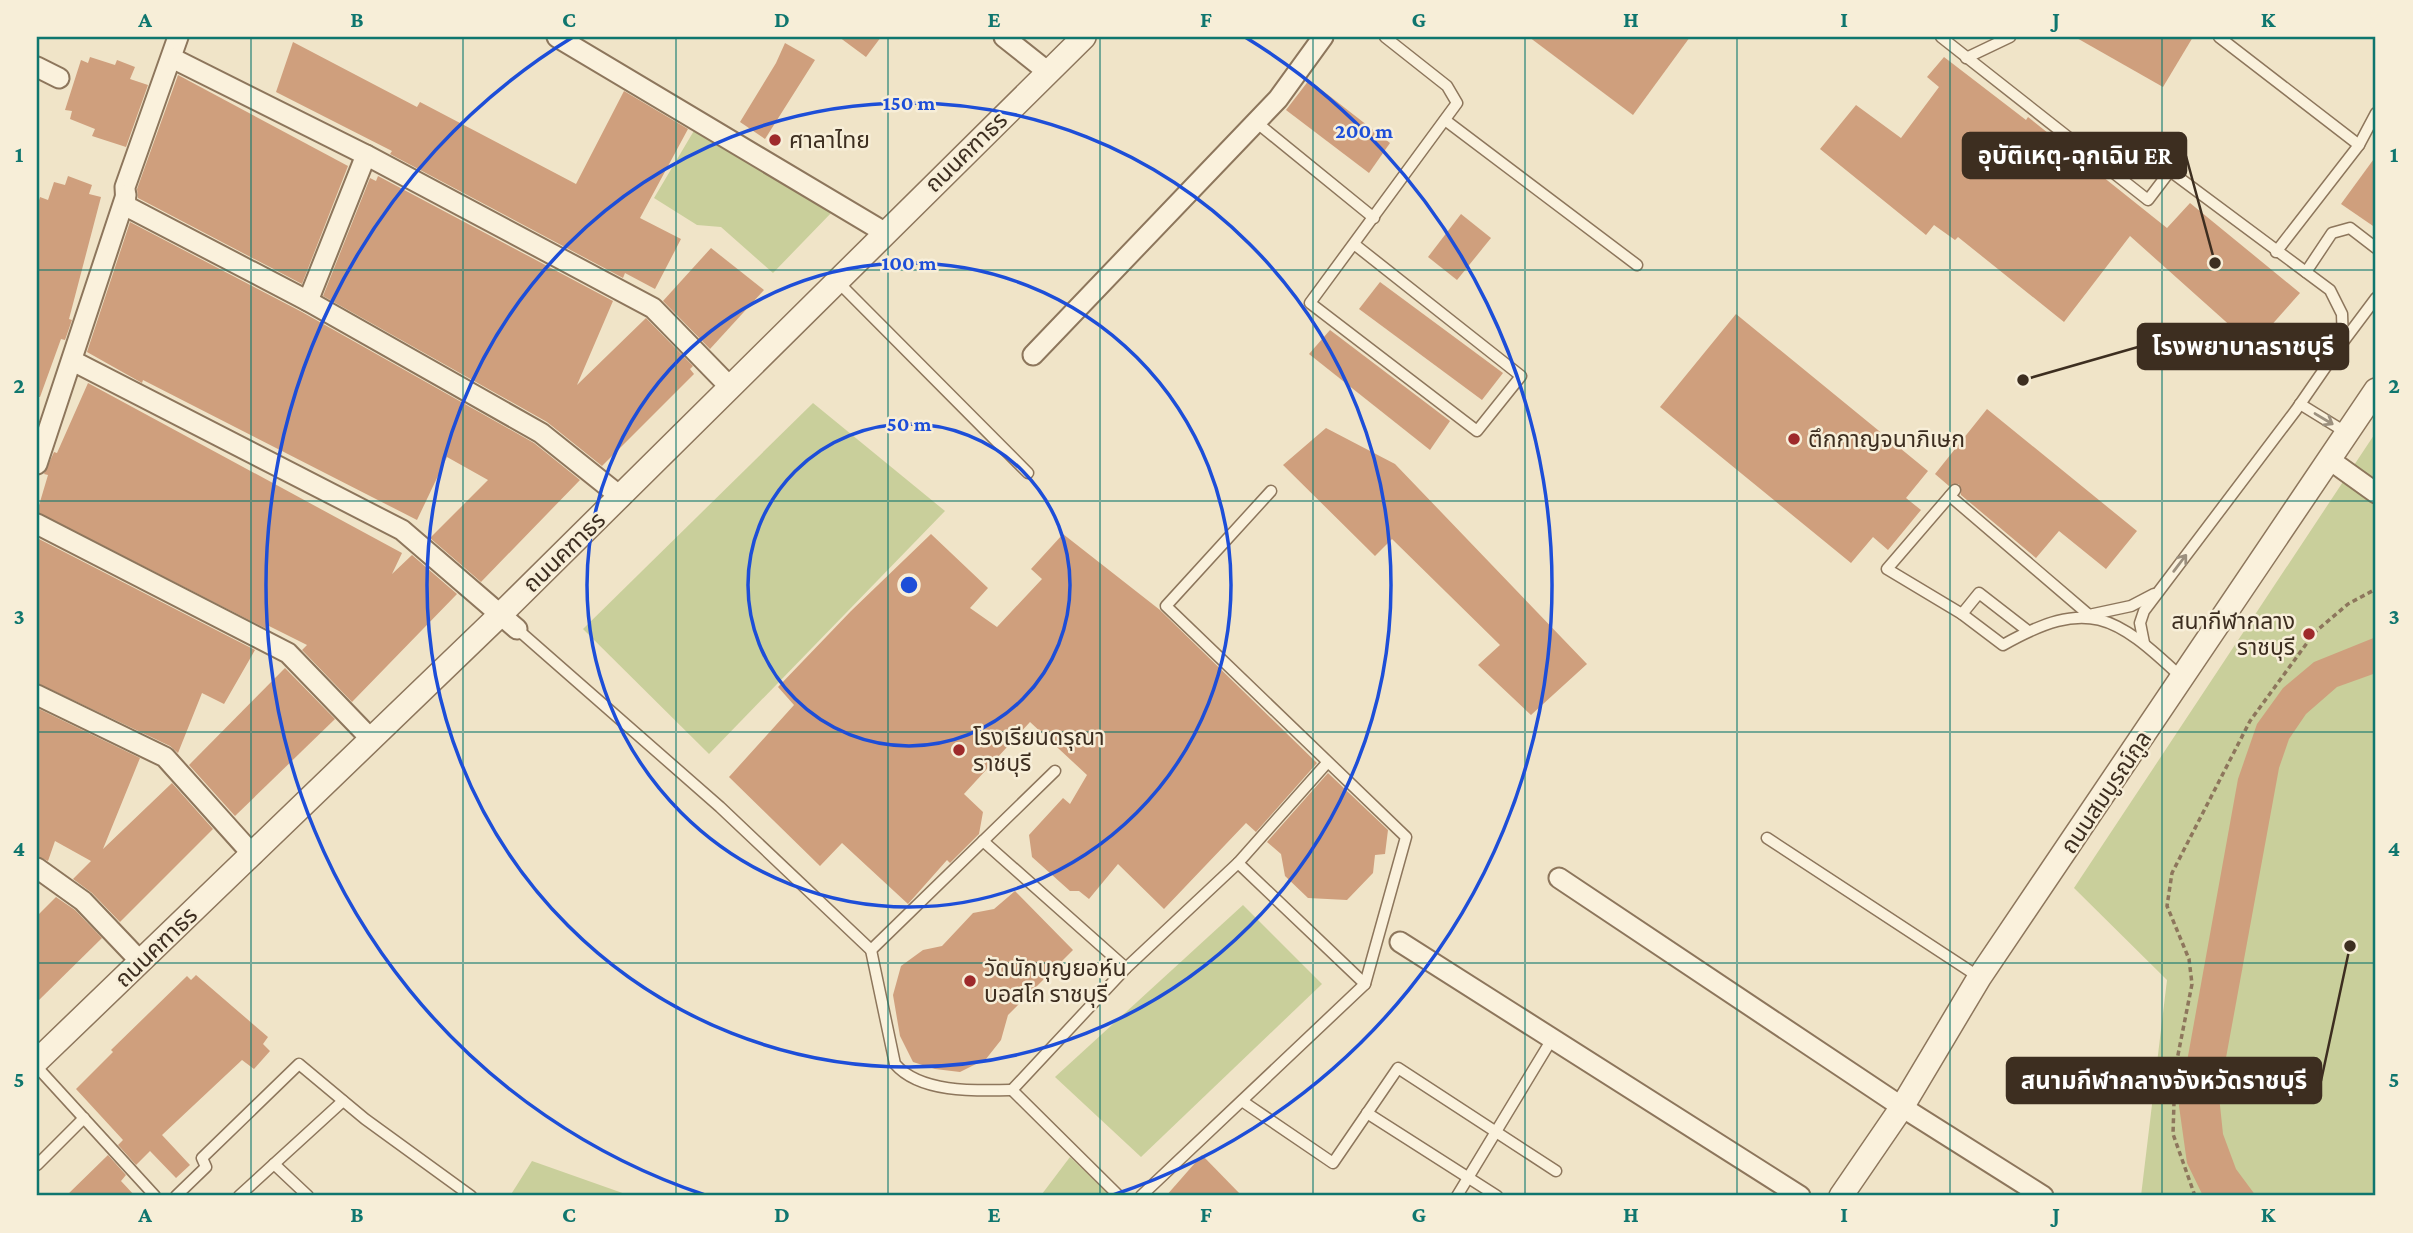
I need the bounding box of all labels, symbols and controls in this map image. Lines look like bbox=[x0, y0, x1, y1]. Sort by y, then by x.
text: A bbox=[137, 6, 152, 32]
text: B bbox=[350, 6, 364, 32]
text: C bbox=[562, 6, 576, 32]
text: D bbox=[774, 6, 790, 32]
text: E bbox=[987, 6, 1001, 32]
text: F bbox=[1200, 6, 1212, 32]
text: G bbox=[1412, 6, 1427, 32]
text: H bbox=[1623, 6, 1639, 32]
text: I bbox=[1840, 6, 1848, 32]
text: J bbox=[2050, 6, 2060, 32]
text: K bbox=[2261, 6, 2276, 32]
text: 150 m bbox=[883, 91, 936, 115]
street label: ถนนคฑาธร bbox=[920, 107, 1012, 197]
text: 200 m bbox=[1335, 119, 1393, 143]
place label: ศาลาไทย bbox=[789, 127, 870, 153]
marker: ศาลาไทย bbox=[767, 132, 783, 148]
callout: อุบัติเหตุ-ฉุกเฉิน ER bbox=[1963, 133, 2186, 178]
text: 1 bbox=[15, 141, 24, 167]
text: 1 bbox=[2390, 141, 2399, 167]
text: อุบัติเหตุ-ฉุกเฉิน ER bbox=[1978, 142, 2173, 171]
text: 100 m bbox=[881, 251, 937, 275]
callout: โรงพยาบาลราชบุรี bbox=[2138, 324, 2348, 369]
text: โรงพยาบาลราชบุรี bbox=[2152, 333, 2334, 362]
text: 2 bbox=[13, 372, 25, 398]
text: 2 bbox=[2388, 372, 2400, 398]
text: 50 m bbox=[887, 412, 932, 436]
one-way arrow bbox=[2313, 412, 2333, 426]
place label: ตึกกาญจนาภิเษก bbox=[1808, 426, 1965, 452]
marker: ตึกกาญจนาภิเษก bbox=[1786, 431, 1802, 447]
street label: ถนนคฑาธร bbox=[518, 507, 610, 597]
one-way arrow bbox=[2172, 554, 2187, 573]
centre of rings bbox=[897, 573, 921, 597]
text: 3 bbox=[13, 603, 25, 629]
text: 3 bbox=[2388, 603, 2400, 629]
place label: สนากีฬากลาง ราชบุรี bbox=[2171, 608, 2295, 661]
marker: สนากีฬากลาง ราชบุรี bbox=[2301, 626, 2317, 642]
place label: โรงเรียนดรุณา ราชบุรี bbox=[973, 724, 1105, 777]
street label: ถนนสมบูรณ์กูล bbox=[2055, 726, 2158, 859]
marker: โรงเรียนดรุณา ราชบุรี bbox=[951, 742, 967, 758]
text: 4 bbox=[13, 835, 25, 861]
text: 4 bbox=[2388, 835, 2400, 861]
street label: ถนนคฑาธร bbox=[110, 902, 202, 992]
place label: วัดนักบุญยอห์น บอสโก ราชบุรี bbox=[984, 955, 1127, 1008]
marker: วัดนักบุญยอห์น บอสโก ราชบุรี bbox=[962, 973, 978, 989]
callout: สนามกีฬากลางจังหวัดราชบุรี bbox=[2007, 1058, 2321, 1103]
text: 5 bbox=[13, 1066, 25, 1092]
text: 5 bbox=[2388, 1066, 2400, 1092]
text: สนามกีฬากลางจังหวัดราชบุรี bbox=[2021, 1067, 2307, 1096]
text: A bbox=[137, 1201, 152, 1227]
text: B bbox=[350, 1201, 364, 1227]
text: C bbox=[562, 1201, 576, 1227]
text: D bbox=[774, 1201, 790, 1227]
text: E bbox=[987, 1201, 1001, 1227]
text: F bbox=[1200, 1201, 1212, 1227]
text: G bbox=[1412, 1201, 1427, 1227]
text: H bbox=[1623, 1201, 1639, 1227]
text: I bbox=[1840, 1201, 1848, 1227]
text: J bbox=[2050, 1201, 2060, 1227]
text: K bbox=[2261, 1201, 2276, 1227]

